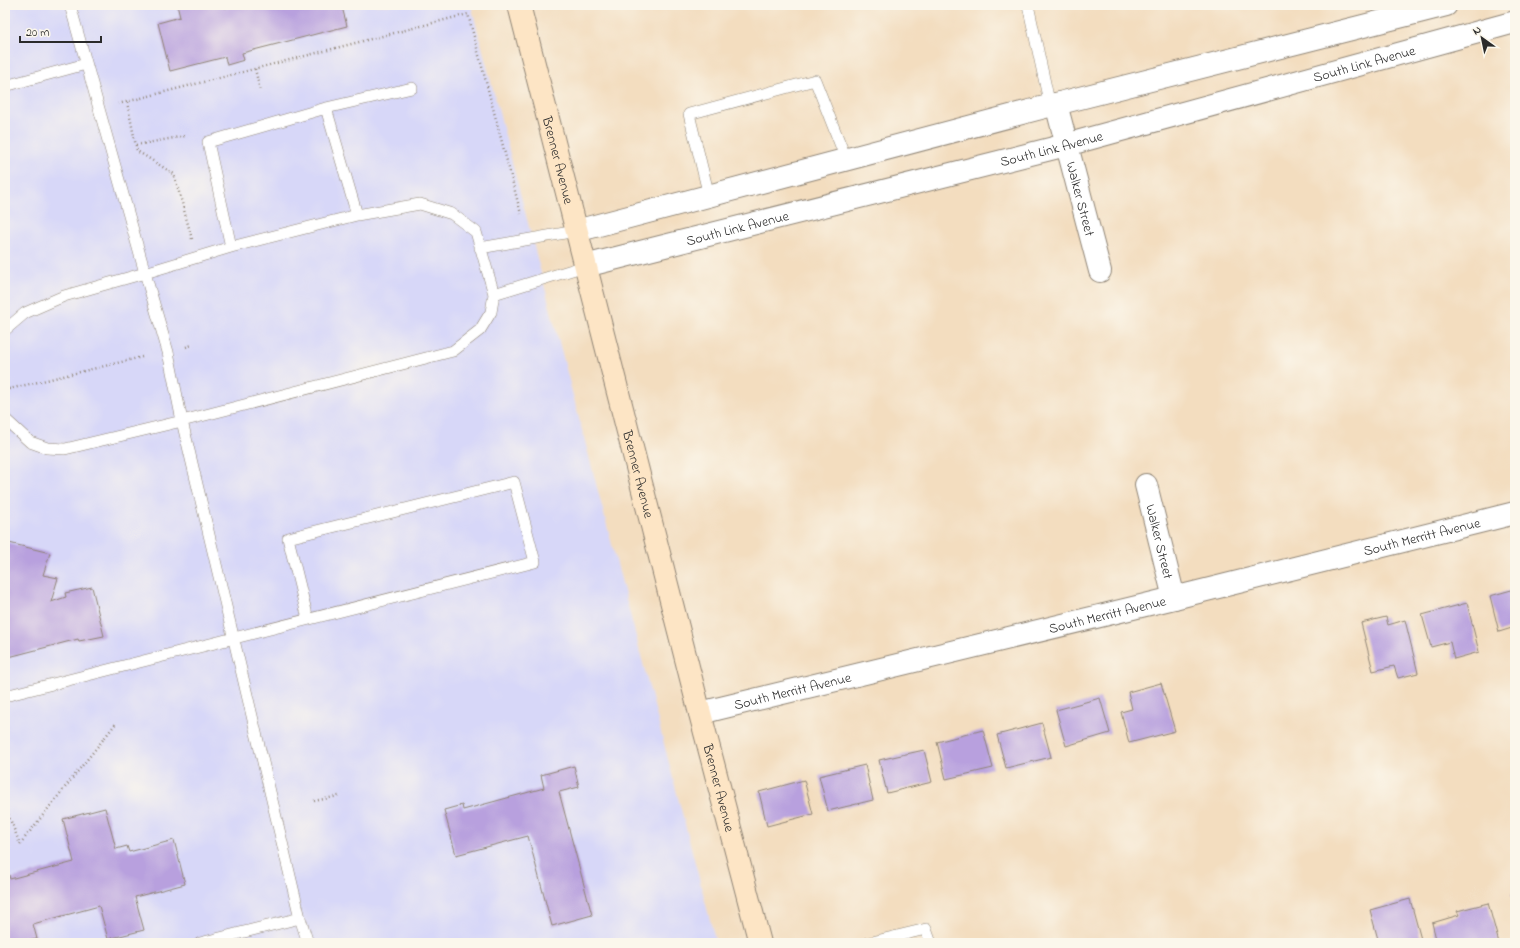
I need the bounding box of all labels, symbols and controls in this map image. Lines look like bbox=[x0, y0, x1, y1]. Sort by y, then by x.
scale bar bbox=[20, 18, 101, 44]
north arrow bbox=[1462, 18, 1502, 58]
text: N bbox=[1470, 22, 1485, 39]
text: 20 m bbox=[26, 24, 49, 42]
street label: South Link Avenue bbox=[1311, 41, 1419, 89]
street label: Brenner Avenue bbox=[536, 113, 579, 207]
street label: South Link Avenue bbox=[998, 126, 1106, 173]
street label: Walker Street bbox=[1060, 160, 1099, 239]
street label: South Link Avenue bbox=[684, 206, 792, 252]
street label: Brenner Avenue bbox=[616, 427, 659, 521]
street label: Walker Street bbox=[1139, 502, 1178, 582]
street label: South Merritt Avenue bbox=[1361, 513, 1483, 562]
street label: South Merritt Avenue bbox=[1047, 591, 1169, 640]
street label: South Merritt Avenue bbox=[732, 668, 854, 716]
street label: Brenner Avenue bbox=[696, 741, 740, 835]

